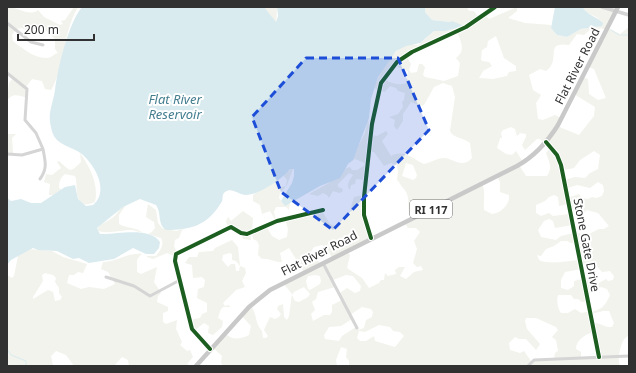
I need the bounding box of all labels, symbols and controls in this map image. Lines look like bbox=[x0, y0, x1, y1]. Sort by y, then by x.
scale bar bbox=[18, 16, 94, 42]
text: 200 m bbox=[24, 21, 59, 38]
street label: Flat River Road bbox=[550, 25, 604, 107]
water label: Flat River Reservoir bbox=[148, 90, 202, 123]
street label: Stone Gate Drive bbox=[570, 197, 604, 293]
road number: RI 117 bbox=[410, 200, 452, 218]
street label: Flat River Road bbox=[278, 226, 360, 280]

